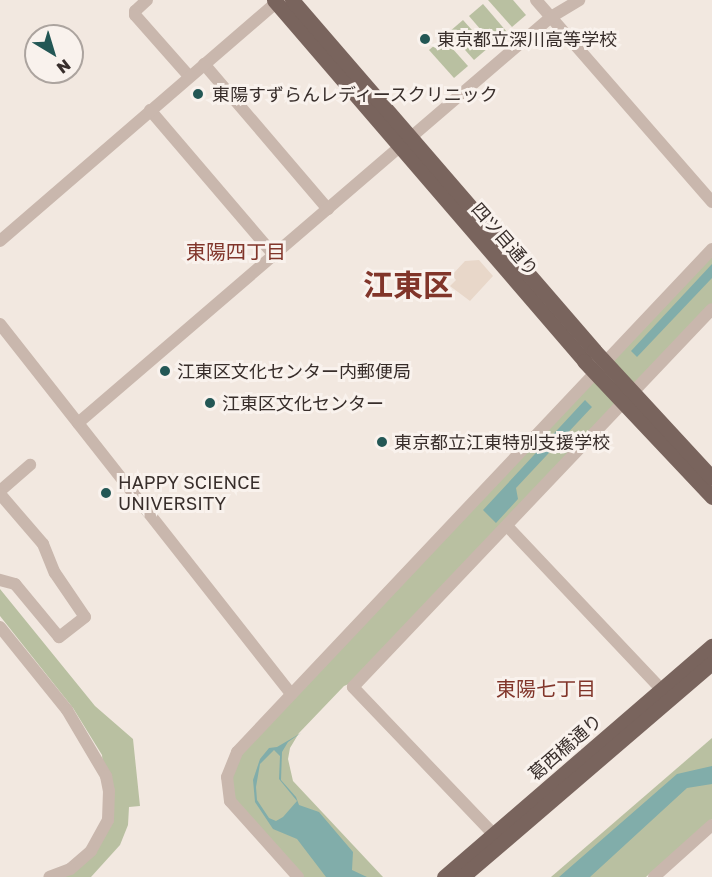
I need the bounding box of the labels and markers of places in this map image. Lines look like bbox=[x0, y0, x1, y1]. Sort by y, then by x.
place label: 東京都立深川高等学校 bbox=[437, 28, 617, 50]
marker: 東京都立深川高等学校 bbox=[418, 32, 432, 46]
place label: 東陽すずらんレディースクリニック bbox=[212, 83, 500, 105]
marker: 東陽すずらんレディースクリニック bbox=[189, 85, 207, 103]
place label: 江東区文化センター内郵便局 bbox=[177, 360, 411, 382]
marker: 江東区文化センター内郵便局 bbox=[158, 364, 172, 378]
place label: 江東区文化センター bbox=[222, 392, 384, 414]
marker: 江東区文化センター bbox=[203, 396, 217, 410]
place label: 東京都立江東特別支援学校 bbox=[394, 431, 610, 453]
marker: 東京都立江東特別支援学校 bbox=[375, 435, 389, 449]
place label: HAPPY SCIENCE UNIVERSITY bbox=[118, 472, 260, 514]
marker: HAPPY SCIENCE UNIVERSITY bbox=[99, 486, 113, 500]

